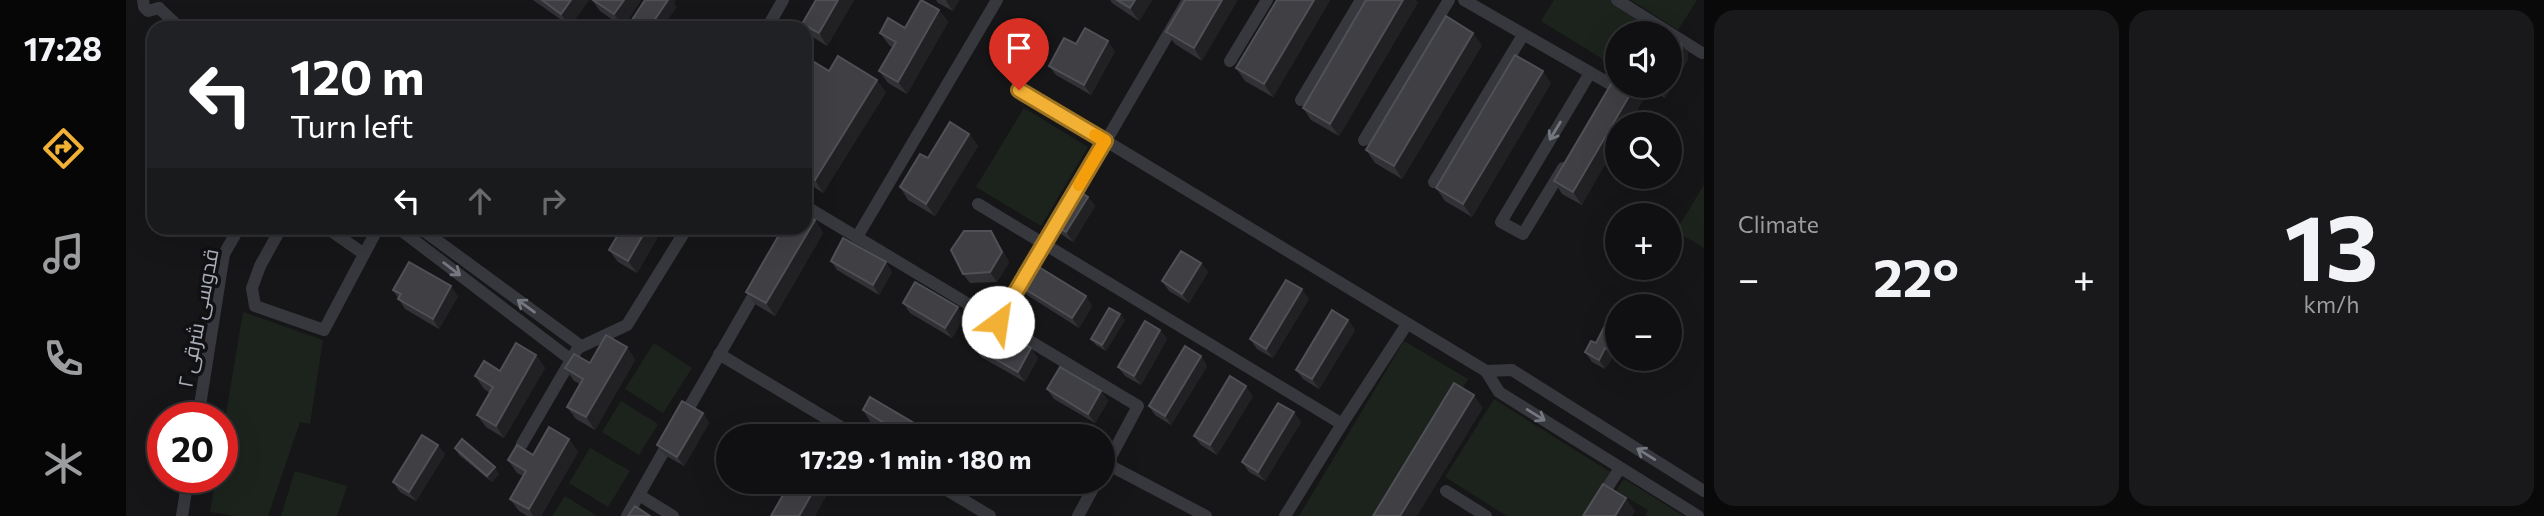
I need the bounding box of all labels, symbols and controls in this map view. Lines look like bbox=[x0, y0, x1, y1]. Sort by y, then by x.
pin bbox=[989, 18, 1049, 90]
map controls bbox=[1605, 21, 1682, 371]
button: sound bbox=[1605, 21, 1682, 98]
text: 17:28 bbox=[24, 28, 102, 68]
icon: arrive bbox=[1000, 29, 1038, 67]
text: 120 m bbox=[290, 45, 424, 105]
icon: left bbox=[175, 49, 266, 140]
text: Turn left bbox=[290, 105, 414, 145]
button: search bbox=[1605, 112, 1682, 189]
one-way arrow bbox=[1548, 121, 1562, 141]
icon: directions bbox=[39, 124, 88, 173]
icon: left bbox=[388, 182, 426, 220]
icon: ahead bbox=[461, 182, 499, 220]
icon: right bbox=[534, 182, 572, 220]
text: 13 bbox=[2284, 188, 2379, 300]
button: + bbox=[1605, 203, 1682, 280]
text: Climate bbox=[1738, 210, 1819, 238]
icon: music bbox=[39, 229, 88, 278]
text: 22° bbox=[1873, 244, 1959, 308]
street label: قدوسی شرقی ۲ bbox=[171, 246, 225, 390]
text: − bbox=[1738, 254, 1760, 301]
text: + bbox=[2073, 254, 2095, 301]
one-way arrow bbox=[442, 262, 461, 276]
position arrow bbox=[961, 285, 1035, 359]
text: km/h bbox=[2304, 290, 2359, 318]
button: − bbox=[1605, 294, 1682, 371]
one-way arrow bbox=[517, 298, 536, 313]
icon: phone bbox=[39, 334, 88, 383]
speed limit sign: 20 bbox=[147, 402, 238, 493]
one-way arrow bbox=[1525, 409, 1545, 423]
icon: climate bbox=[39, 439, 88, 488]
text: 17:29 · 1 min · 180 m bbox=[800, 443, 1031, 474]
one-way arrow bbox=[1637, 447, 1657, 461]

